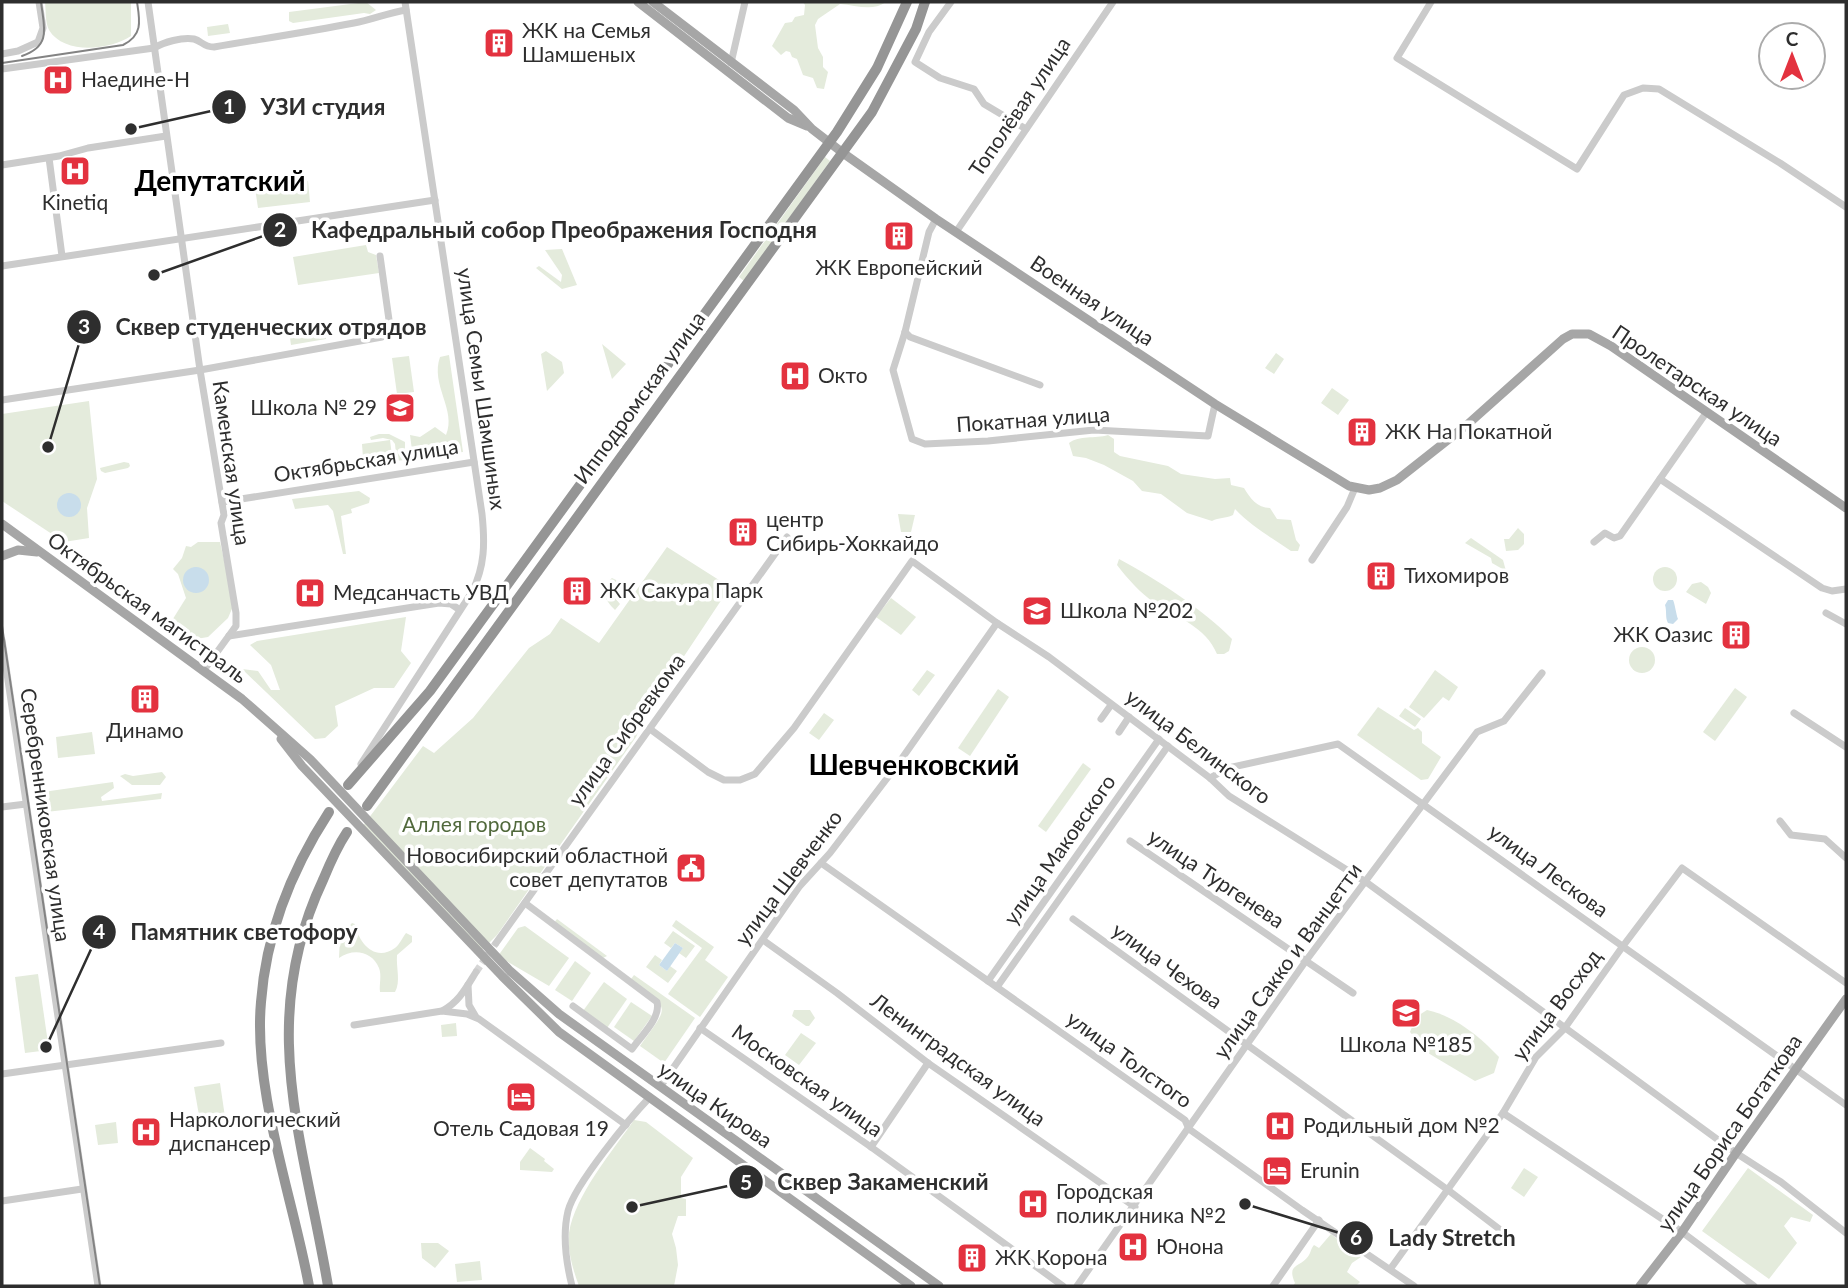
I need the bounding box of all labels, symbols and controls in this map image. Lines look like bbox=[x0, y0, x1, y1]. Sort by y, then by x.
place label: ЖК на Семья Шамшеных bbox=[522, 17, 651, 66]
north arrow bbox=[1757, 21, 1827, 91]
building icon: ЖК на Семья Шамшеных bbox=[482, 26, 516, 60]
text: С bbox=[1786, 27, 1799, 50]
street label: Тополёвая улица bbox=[963, 32, 1075, 181]
hospital icon: Наедине-Н bbox=[41, 63, 75, 97]
place label: Наедине-Н bbox=[81, 66, 190, 91]
callout: УЗИ студия bbox=[212, 85, 399, 129]
text: УЗИ студия bbox=[260, 92, 385, 120]
text: 1 bbox=[223, 93, 235, 118]
hospital icon: Kinetiq bbox=[58, 154, 92, 188]
district label: Депутатский bbox=[134, 163, 306, 197]
place label: Kinetiq bbox=[42, 189, 108, 214]
callout: Кафедральный собор Преображения Господня bbox=[262, 208, 831, 252]
text: Кафедральный собор Преображения Господня bbox=[311, 215, 817, 243]
text: 2 bbox=[274, 216, 286, 241]
building icon: ЖК Европейский bbox=[882, 219, 916, 253]
street label: Военная улица bbox=[1026, 249, 1159, 350]
place label: ЖК Европейский bbox=[815, 254, 983, 279]
street label: улица Семьи Шамшиных bbox=[453, 266, 512, 512]
callout: Сквер студенческих отрядов bbox=[66, 305, 441, 349]
street label: Ипподромская улица bbox=[568, 306, 710, 488]
text: Сквер студенческих отрядов bbox=[115, 312, 427, 340]
text: 3 bbox=[78, 313, 90, 338]
street label: Пролетарская улица bbox=[1608, 319, 1787, 451]
hospital icon: Окто bbox=[778, 359, 812, 393]
place label: Окто bbox=[818, 362, 868, 387]
street label: Каменская улица bbox=[209, 379, 256, 547]
school or university icon: Школа № 29 bbox=[383, 391, 417, 425]
place label: Школа № 29 bbox=[250, 394, 377, 419]
street label: Покатная улица bbox=[955, 401, 1111, 436]
building icon: ЖК На Покатной bbox=[1345, 415, 1379, 449]
place label: ЖК На Покатной bbox=[1385, 418, 1552, 443]
street label: Октябрьская улица bbox=[272, 433, 460, 486]
place label: центр Сибирь-Хоккайдо bbox=[766, 506, 939, 555]
building icon: центр Сибирь-Хоккайдо bbox=[726, 515, 760, 549]
street label: Октябрьская магистраль bbox=[43, 526, 252, 688]
building icon: Тихомиров bbox=[1364, 559, 1398, 593]
place label: Тихомиров bbox=[1404, 562, 1509, 587]
building icon: ЖК Сакура Парк bbox=[560, 574, 594, 608]
hospital icon: Медсанчасть УВД bbox=[293, 576, 327, 610]
place label: ЖК Сакура Парк bbox=[600, 577, 763, 602]
place label: Медсанчасть УВД bbox=[333, 579, 509, 604]
school or university icon: Школа №202 bbox=[1020, 594, 1054, 628]
place label: Школа №202 bbox=[1060, 597, 1193, 622]
building icon: ЖК Оазис bbox=[1719, 618, 1753, 652]
place label: ЖК Оазис bbox=[1613, 621, 1713, 646]
street label: улица Сибревкома bbox=[562, 648, 689, 810]
building icon: Динамо bbox=[128, 682, 162, 716]
street label: улица Белинского bbox=[1121, 683, 1277, 809]
street label: Серебренниковская улица bbox=[16, 686, 77, 943]
place label: Динамо bbox=[106, 717, 184, 742]
district label: Шевченковский bbox=[809, 747, 1019, 781]
street label: улица Маковского bbox=[998, 769, 1120, 929]
street label: улица Шевченко bbox=[729, 805, 847, 950]
park label: Аллея городов bbox=[402, 811, 546, 836]
street label: улица Лескова bbox=[1484, 818, 1614, 922]
street label: улица Тургенева bbox=[1144, 823, 1290, 933]
place label: Новосибирский областной совет депутатов bbox=[406, 842, 668, 891]
public building icon: Новосибирский областной совет депутатов bbox=[674, 851, 708, 885]
street label: улица Сакко и Ванцетти bbox=[1207, 857, 1366, 1063]
callout: Памятник светофору bbox=[82, 910, 372, 954]
street label: улица Чехова bbox=[1108, 916, 1228, 1013]
text: Памятник светофору bbox=[130, 917, 359, 945]
text: 4 bbox=[93, 918, 105, 943]
street label: улица Восход bbox=[1506, 944, 1606, 1065]
street label: Ленинградская улица bbox=[866, 986, 1051, 1131]
school or university icon: Школа №185 bbox=[1389, 996, 1423, 1030]
street label: улица Толстого bbox=[1062, 1005, 1197, 1113]
street label: Московская улица bbox=[728, 1018, 888, 1141]
street label: улица Бориса Богаткова bbox=[1651, 1029, 1806, 1235]
place label: Школа №185 bbox=[1339, 1031, 1473, 1056]
street label: улица Кирова bbox=[654, 1055, 778, 1152]
hotel icon: Отель Садовая 19 bbox=[504, 1080, 538, 1114]
place label: Наркологический диспансер bbox=[169, 1106, 341, 1155]
hospital icon: Родильный дом №2 bbox=[1263, 1109, 1297, 1143]
place label: Родильный дом №2 bbox=[1303, 1112, 1500, 1137]
hospital icon: Наркологический диспансер bbox=[129, 1115, 163, 1149]
place label: Отель Садовая 19 bbox=[433, 1115, 609, 1140]
hotel icon: Erunin bbox=[1260, 1154, 1294, 1188]
place label: Erunin bbox=[1300, 1157, 1360, 1182]
callout: Сквер Закаменский bbox=[729, 1160, 1003, 1204]
text: Сквер Закаменский bbox=[777, 1167, 989, 1195]
text: 5 bbox=[740, 1169, 752, 1194]
place label: Городская поликлиника №2 bbox=[1056, 1178, 1226, 1227]
hospital icon: Городская поликлиника №2 bbox=[1016, 1187, 1050, 1221]
callout: Lady Stretch bbox=[1339, 1216, 1530, 1260]
text: Lady Stretch bbox=[1388, 1223, 1516, 1251]
text: 6 bbox=[1350, 1224, 1362, 1249]
hospital icon: Юнона bbox=[1116, 1230, 1150, 1264]
place label: Юнона bbox=[1156, 1233, 1224, 1258]
building icon: ЖК Корона bbox=[955, 1241, 989, 1275]
place label: ЖК Корона bbox=[995, 1244, 1107, 1269]

